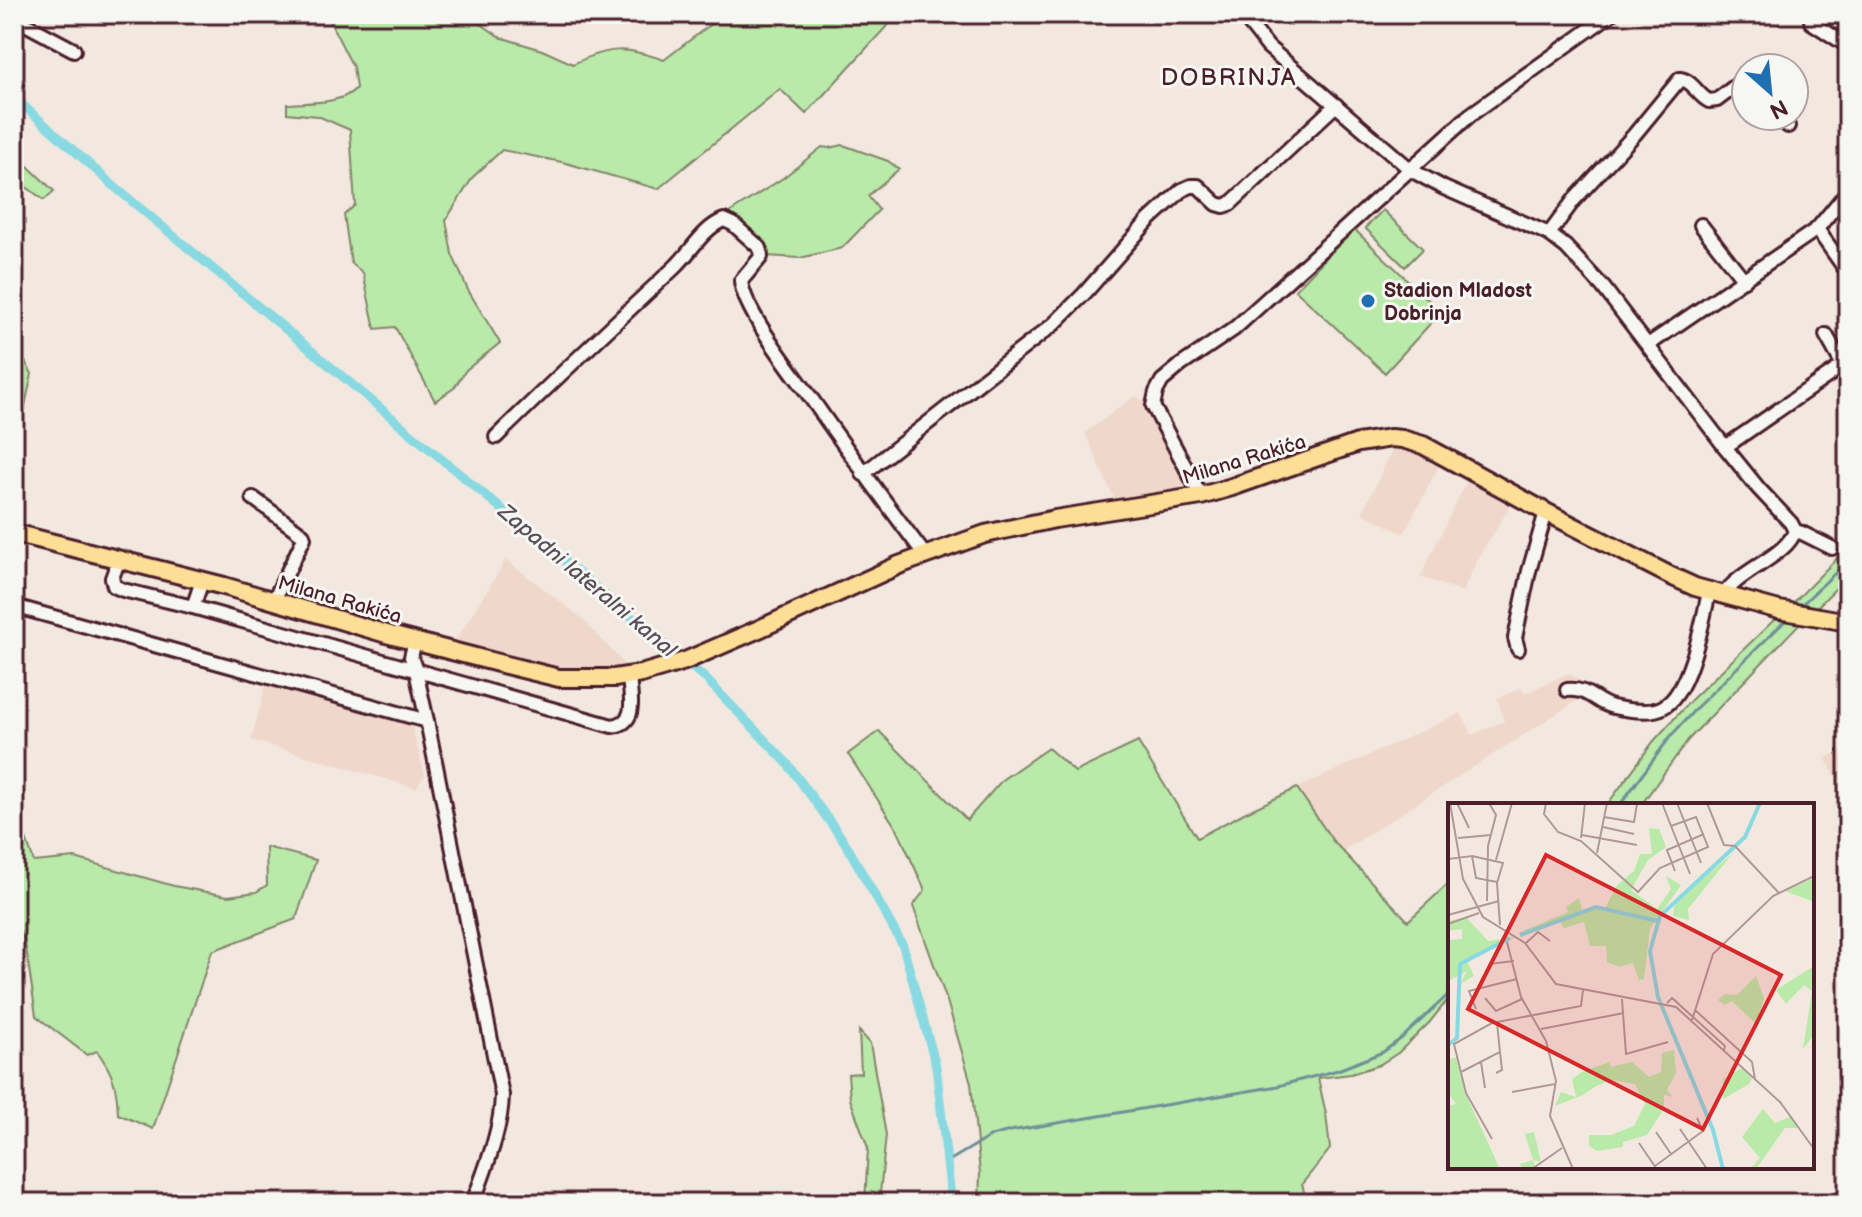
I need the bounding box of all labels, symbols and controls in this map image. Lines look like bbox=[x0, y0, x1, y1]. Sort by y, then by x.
north arrow bbox=[1730, 52, 1810, 132]
district label: DOBRINJA bbox=[1161, 63, 1297, 92]
text: N bbox=[1765, 93, 1792, 124]
place label: Stadion Mladost Dobrinja bbox=[1384, 279, 1532, 326]
marker: Stadion Mladost Dobrinja bbox=[1359, 292, 1377, 310]
street label: Milana Rakića bbox=[1180, 430, 1309, 490]
water label: Zapadni lateralni kanal bbox=[492, 498, 682, 664]
street label: Milana Rakića bbox=[275, 571, 404, 629]
inset map bbox=[1448, 803, 1814, 1169]

